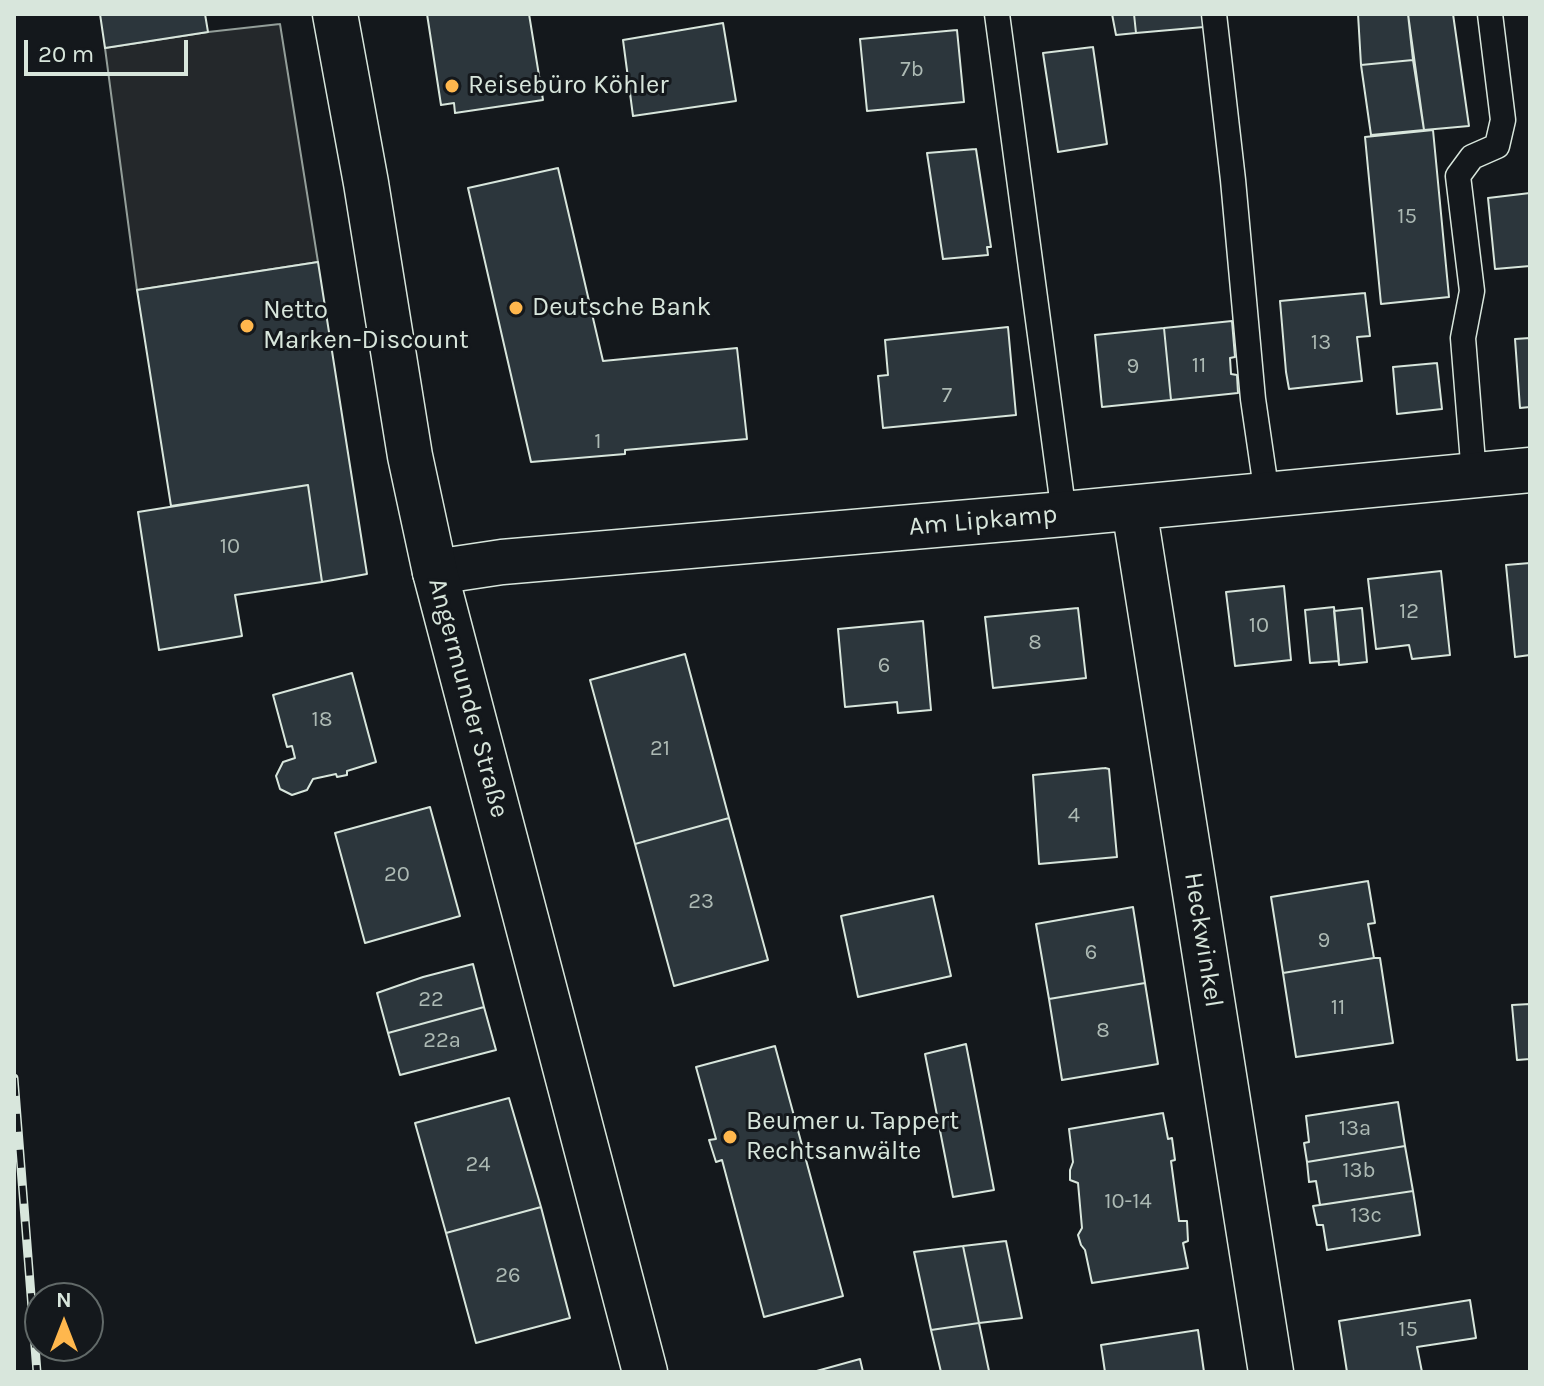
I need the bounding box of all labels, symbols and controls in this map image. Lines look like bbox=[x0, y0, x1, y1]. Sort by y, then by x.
scale bar bbox=[28, 24, 192, 74]
text: 20 m bbox=[38, 40, 94, 68]
house number: 7b bbox=[900, 57, 924, 83]
place label: Reisebüro Köhler bbox=[468, 70, 669, 102]
marker: Reisebüro Köhler bbox=[443, 77, 461, 95]
house number: 15 bbox=[1397, 204, 1417, 230]
place label: Deutsche Bank bbox=[532, 292, 711, 324]
place label: Netto Marken-Discount bbox=[263, 295, 469, 356]
marker: Deutsche Bank bbox=[507, 299, 525, 317]
marker: Netto Marken-Discount bbox=[238, 317, 256, 335]
house number: 13 bbox=[1311, 330, 1331, 356]
house number: 11 bbox=[1192, 353, 1206, 379]
house number: 9 bbox=[1127, 354, 1139, 380]
house number: 7 bbox=[942, 383, 952, 409]
house number: 1 bbox=[594, 429, 602, 455]
street label: Am Lipkamp bbox=[907, 499, 1059, 543]
house number: 10 bbox=[220, 534, 240, 560]
street label: Angermunder Straße bbox=[421, 575, 515, 821]
house number: 12 bbox=[1399, 599, 1419, 625]
house number: 10 bbox=[1249, 613, 1269, 639]
house number: 8 bbox=[1028, 630, 1042, 656]
house number: 6 bbox=[878, 653, 890, 679]
house number: 18 bbox=[312, 707, 332, 733]
house number: 21 bbox=[650, 736, 670, 762]
house number: 4 bbox=[1068, 803, 1080, 829]
house number: 20 bbox=[384, 862, 410, 888]
street label: Heckwinkel bbox=[1177, 870, 1229, 1010]
house number: 23 bbox=[688, 889, 714, 915]
house number: 9 bbox=[1318, 928, 1330, 954]
house number: 6 bbox=[1085, 940, 1097, 966]
house number: 22 bbox=[418, 987, 444, 1013]
house number: 11 bbox=[1331, 995, 1345, 1021]
house number: 8 bbox=[1096, 1018, 1110, 1044]
house number: 22a bbox=[423, 1028, 461, 1054]
place label: Beumer u. Tappert Rechtsanwälte bbox=[746, 1106, 959, 1168]
house number: 13a bbox=[1339, 1116, 1371, 1142]
marker: Beumer u. Tappert Rechtsanwälte bbox=[721, 1128, 739, 1146]
house number: 24 bbox=[465, 1152, 491, 1178]
house number: 13b bbox=[1342, 1158, 1376, 1184]
house number: 10-14 bbox=[1104, 1189, 1152, 1215]
house number: 13c bbox=[1350, 1203, 1382, 1229]
house number: 26 bbox=[495, 1263, 521, 1289]
north arrow bbox=[24, 1282, 104, 1362]
text: N bbox=[56, 1287, 72, 1313]
house number: 15 bbox=[1398, 1317, 1418, 1343]

